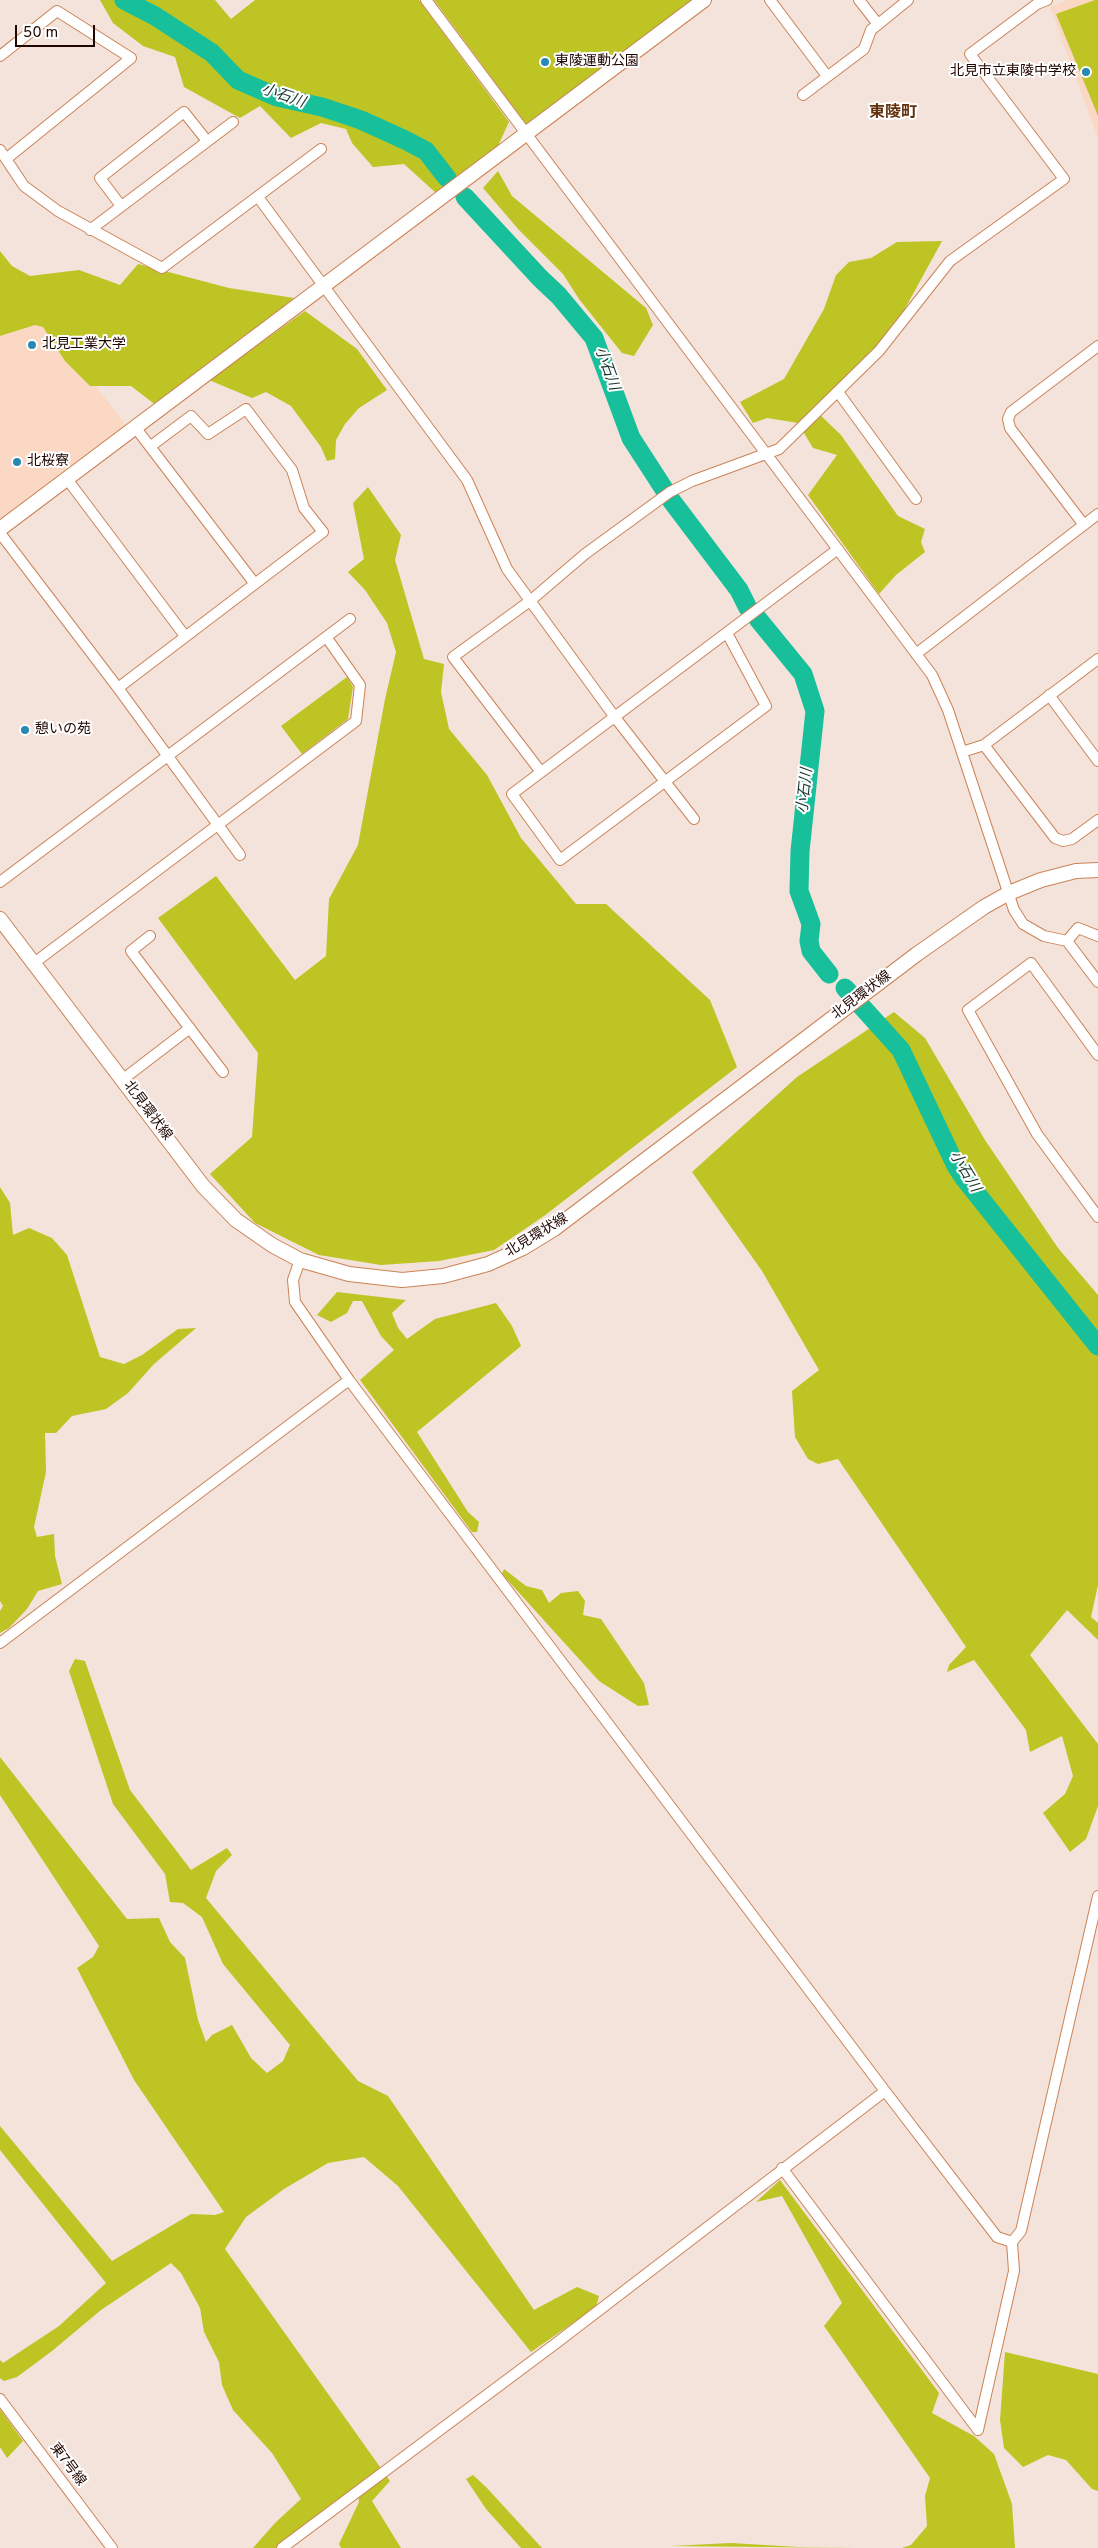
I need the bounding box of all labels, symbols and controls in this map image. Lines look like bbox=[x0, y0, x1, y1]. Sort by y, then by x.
scale bar bbox=[18, 15, 98, 47]
text: 50 m bbox=[23, 24, 58, 43]
place label: 東陵運動公園 bbox=[555, 54, 639, 70]
marker: 東陵運動公園 bbox=[539, 56, 551, 68]
place label: 北見市立東陵中学校 bbox=[950, 64, 1076, 80]
marker: 北見市立東陵中学校 bbox=[1080, 66, 1092, 78]
water label: 小石川 bbox=[259, 81, 307, 113]
district label: 東陵町 bbox=[869, 104, 917, 124]
place label: 北見工業大学 bbox=[42, 337, 126, 353]
marker: 北見工業大学 bbox=[26, 339, 38, 351]
water label: 小石川 bbox=[590, 345, 622, 393]
place label: 北桜寮 bbox=[27, 454, 69, 470]
marker: 北桜寮 bbox=[11, 456, 23, 468]
place label: 憩いの苑 bbox=[35, 722, 91, 738]
marker: 憩いの苑 bbox=[19, 724, 31, 736]
water label: 小石川 bbox=[795, 768, 817, 814]
street label: 北見環状線 bbox=[829, 968, 895, 1024]
street label: 北見環状線 bbox=[119, 1078, 175, 1144]
water label: 小石川 bbox=[945, 1148, 983, 1196]
street label: 北見環状線 bbox=[503, 1211, 571, 1261]
street label: 東7号線 bbox=[45, 2440, 89, 2490]

